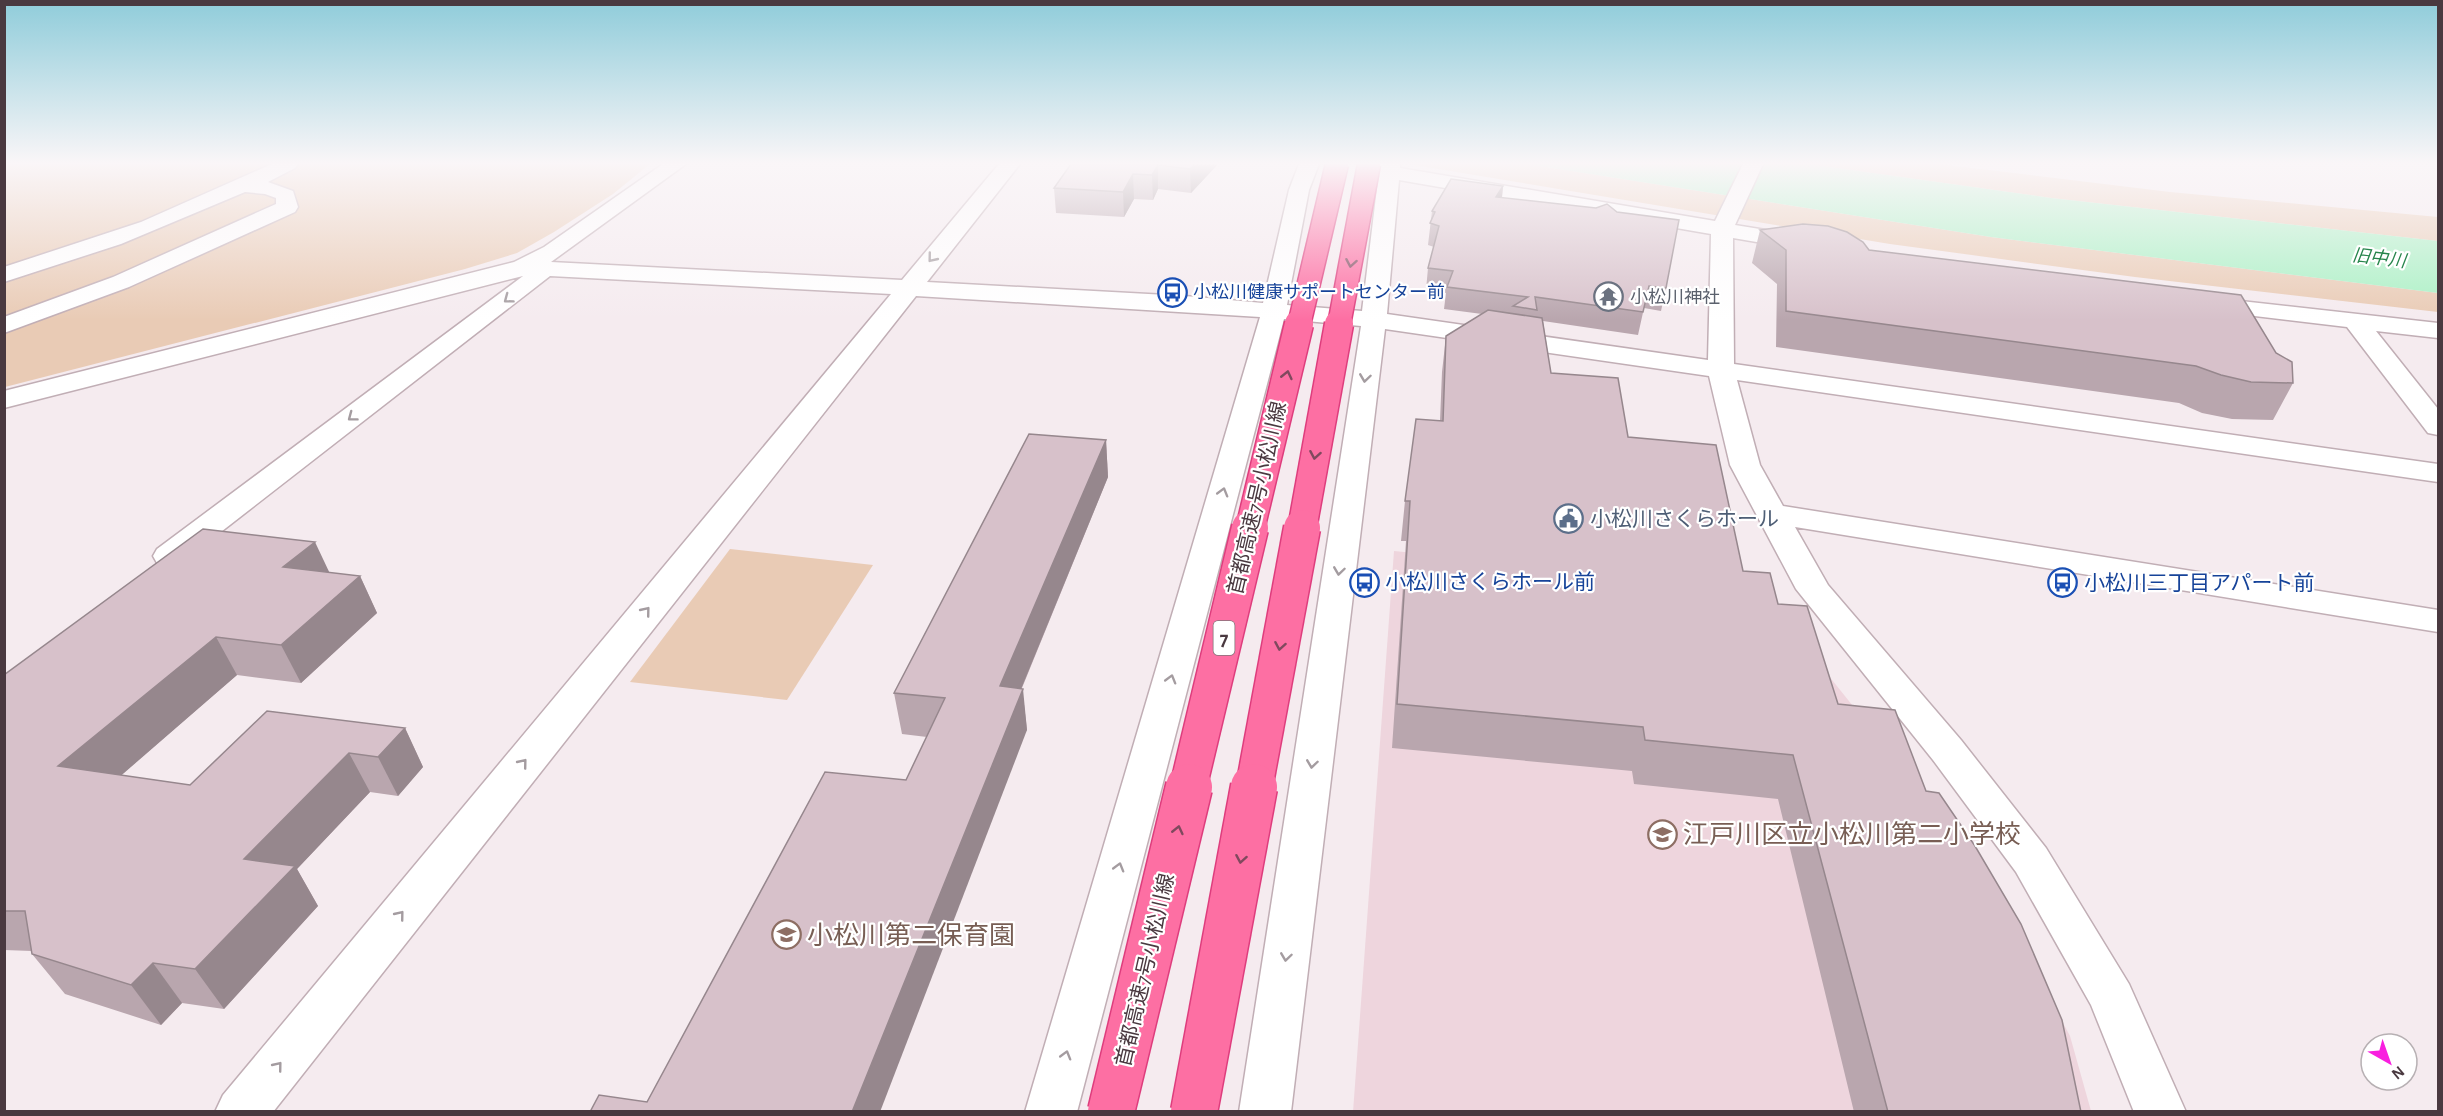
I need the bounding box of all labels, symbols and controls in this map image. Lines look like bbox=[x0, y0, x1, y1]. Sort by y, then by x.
water label: 旧中川 bbox=[2351, 245, 2409, 271]
one-way arrow bbox=[929, 251, 940, 262]
one-way arrow bbox=[1345, 258, 1358, 268]
bus stop icon: 小松川健康サポートセンター前 bbox=[1156, 276, 1188, 308]
temple icon: 小松川神社 bbox=[1593, 281, 1625, 313]
place label: 小松川健康サポートセンター前 bbox=[1193, 282, 1445, 302]
place label: 小松川神社 bbox=[1630, 288, 1720, 307]
one-way arrow bbox=[504, 292, 515, 303]
one-way arrow bbox=[1279, 370, 1292, 380]
one-way arrow bbox=[1360, 373, 1372, 382]
street label: 首都高速7号小松川線 bbox=[1224, 399, 1290, 597]
one-way arrow bbox=[348, 410, 359, 421]
one-way arrow bbox=[1310, 450, 1322, 459]
one-way arrow bbox=[1216, 487, 1228, 497]
public building icon: 小松川さくらホール bbox=[1553, 503, 1585, 535]
place label: 小松川さくらホール bbox=[1590, 508, 1779, 530]
one-way arrow bbox=[1333, 566, 1345, 576]
bus stop icon: 小松川さくらホール前 bbox=[1348, 566, 1380, 598]
bus stop icon: 小松川三丁目アパート前 bbox=[2047, 567, 2079, 599]
place label: 小松川さくらホール前 bbox=[1385, 571, 1595, 593]
place label: 小松川三丁目アパート前 bbox=[2084, 572, 2315, 594]
one-way arrow bbox=[639, 607, 650, 618]
road number: 7 bbox=[1214, 621, 1234, 655]
one-way arrow bbox=[1274, 641, 1287, 651]
one-way arrow bbox=[1164, 675, 1176, 685]
one-way arrow bbox=[516, 759, 527, 770]
one-way arrow bbox=[1307, 760, 1319, 769]
school or university icon: 江戸川区立小松川第二小学校 bbox=[1646, 818, 1678, 850]
place label: 江戸川区立小松川第二小学校 bbox=[1683, 820, 2021, 848]
one-way arrow bbox=[1171, 825, 1184, 835]
one-way arrow bbox=[1235, 854, 1248, 864]
one-way arrow bbox=[1111, 862, 1124, 872]
street label: 首都高速7号小松川線 bbox=[1112, 871, 1178, 1069]
one-way arrow bbox=[393, 910, 404, 921]
school or university icon: 小松川第二保育園 bbox=[770, 919, 802, 951]
place label: 小松川第二保育園 bbox=[807, 922, 1015, 949]
one-way arrow bbox=[1280, 953, 1292, 962]
north arrow bbox=[2359, 1032, 2419, 1092]
one-way arrow bbox=[1059, 1050, 1071, 1061]
one-way arrow bbox=[270, 1062, 281, 1073]
text: N bbox=[2389, 1063, 2407, 1082]

